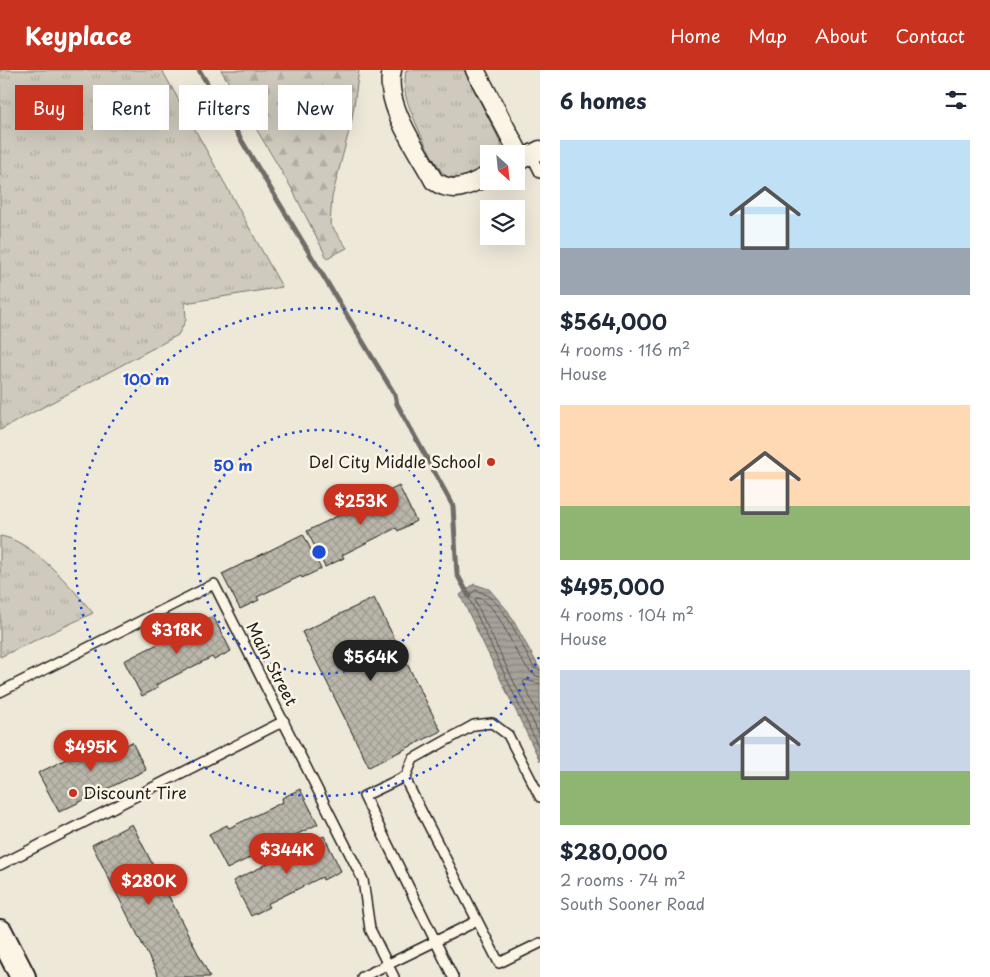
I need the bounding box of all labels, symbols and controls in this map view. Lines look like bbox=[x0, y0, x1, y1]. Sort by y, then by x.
text: Keyplace bbox=[25, 17, 132, 53]
text: Home bbox=[670, 22, 720, 49]
text: Map bbox=[748, 22, 787, 49]
text: About bbox=[815, 22, 867, 49]
text: Contact bbox=[895, 22, 965, 49]
text: 6 homes bbox=[560, 84, 646, 116]
chip: Buy bbox=[15, 85, 83, 130]
chip: Rent bbox=[93, 85, 169, 130]
chip: Filters bbox=[179, 85, 268, 130]
chip: New bbox=[278, 85, 352, 130]
icon: filters bbox=[942, 86, 970, 114]
north arrow bbox=[480, 145, 525, 190]
map controls bbox=[480, 145, 525, 245]
icon: home bbox=[720, 173, 810, 263]
button: layers bbox=[480, 200, 525, 245]
text: $564,000 bbox=[560, 305, 667, 337]
text: 4 rooms · 116 m² bbox=[560, 337, 690, 361]
text: House bbox=[560, 361, 607, 385]
text: 100 m bbox=[123, 367, 169, 390]
icon: home bbox=[720, 438, 810, 528]
place label: Del City Middle School bbox=[309, 449, 481, 473]
text: 50 m bbox=[214, 453, 252, 476]
marker: Del City Middle School bbox=[485, 456, 497, 468]
pin: $253K bbox=[326, 484, 396, 526]
text: $253K bbox=[335, 488, 387, 512]
centre of rings bbox=[310, 543, 328, 561]
text: $495,000 bbox=[560, 570, 664, 602]
text: 4 rooms · 104 m² bbox=[560, 602, 694, 626]
pin: $318K bbox=[142, 612, 212, 655]
text: $318K bbox=[152, 617, 202, 641]
street label: Main Street bbox=[241, 617, 305, 710]
text: House bbox=[560, 626, 607, 650]
pin: $564K bbox=[336, 640, 406, 682]
text: $564K bbox=[344, 644, 398, 668]
icon: home bbox=[720, 703, 810, 793]
pin: $495K bbox=[56, 730, 126, 772]
text: $495K bbox=[65, 734, 117, 758]
place label: Discount Tire bbox=[83, 780, 187, 804]
marker: Discount Tire bbox=[67, 787, 79, 799]
pin: $344K bbox=[252, 832, 322, 875]
text: $280,000 bbox=[560, 835, 668, 867]
text: $344K bbox=[260, 837, 314, 861]
pin: $280K bbox=[114, 864, 184, 906]
text: 2 rooms · 74 m² bbox=[560, 867, 686, 891]
text: $280K bbox=[121, 868, 177, 892]
text: South Sooner Road bbox=[560, 891, 705, 915]

